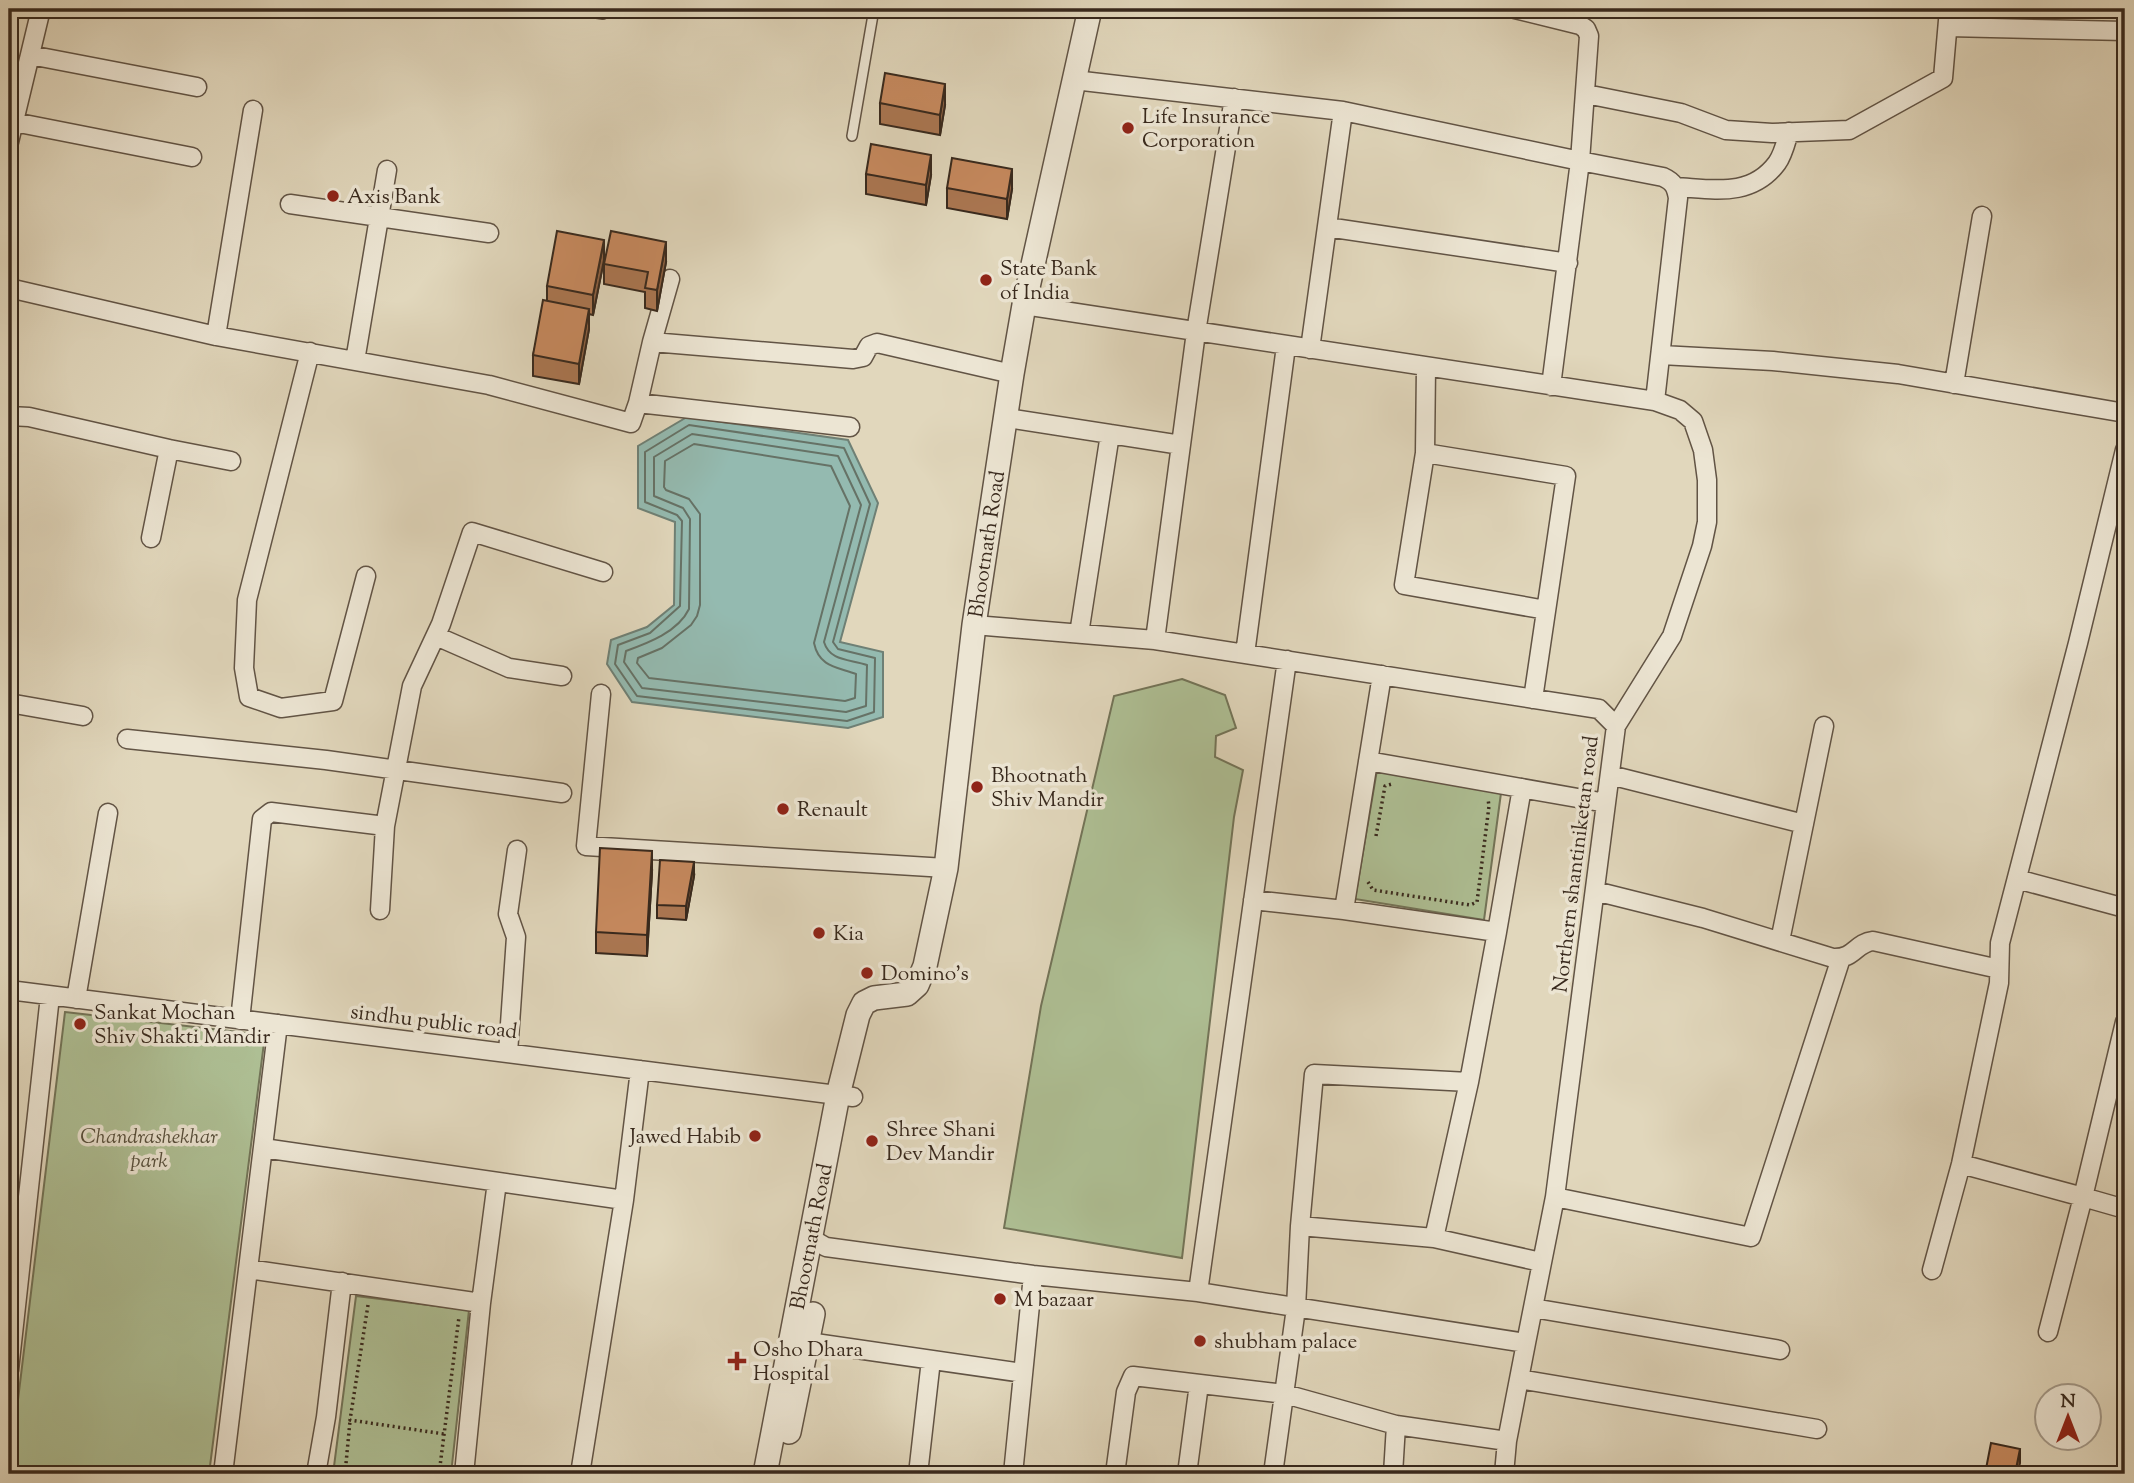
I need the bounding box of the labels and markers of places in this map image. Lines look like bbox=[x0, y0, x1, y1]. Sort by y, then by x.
place label: Life Insurance Corporation bbox=[1142, 103, 1270, 157]
marker: Life Insurance Corporation bbox=[1120, 120, 1136, 136]
place label: Axis Bank bbox=[347, 183, 442, 213]
marker: Axis Bank bbox=[325, 188, 341, 204]
place label: State Bank of India bbox=[1000, 255, 1098, 309]
marker: State Bank of India bbox=[978, 272, 994, 288]
place label: Bhootnath Shiv Mandir bbox=[991, 762, 1104, 816]
marker: Bhootnath Shiv Mandir bbox=[969, 779, 985, 795]
place label: Renault bbox=[797, 796, 868, 826]
marker: Renault bbox=[775, 801, 791, 817]
place label: Kia bbox=[833, 920, 864, 950]
marker: Kia bbox=[811, 925, 827, 941]
place label: Domino's bbox=[881, 960, 969, 990]
marker: Domino's bbox=[859, 965, 875, 981]
place label: Sankat Mochan Shiv Shakti Mandir bbox=[94, 999, 270, 1053]
marker: Sankat Mochan Shiv Shakti Mandir bbox=[72, 1016, 88, 1032]
place label: Shree Shani Dev Mandir bbox=[886, 1116, 995, 1170]
place label: Jawed Habib bbox=[628, 1123, 741, 1153]
marker: Jawed Habib bbox=[747, 1128, 763, 1144]
marker: Shree Shani Dev Mandir bbox=[864, 1133, 880, 1149]
place label: M bazaar bbox=[1014, 1286, 1094, 1316]
marker: M bazaar bbox=[992, 1291, 1008, 1307]
place label: shubham palace bbox=[1214, 1328, 1357, 1358]
marker: shubham palace bbox=[1192, 1333, 1208, 1349]
place label: Osho Dhara Hospital bbox=[753, 1336, 863, 1390]
marker: Osho Dhara Hospital bbox=[727, 1351, 747, 1371]

